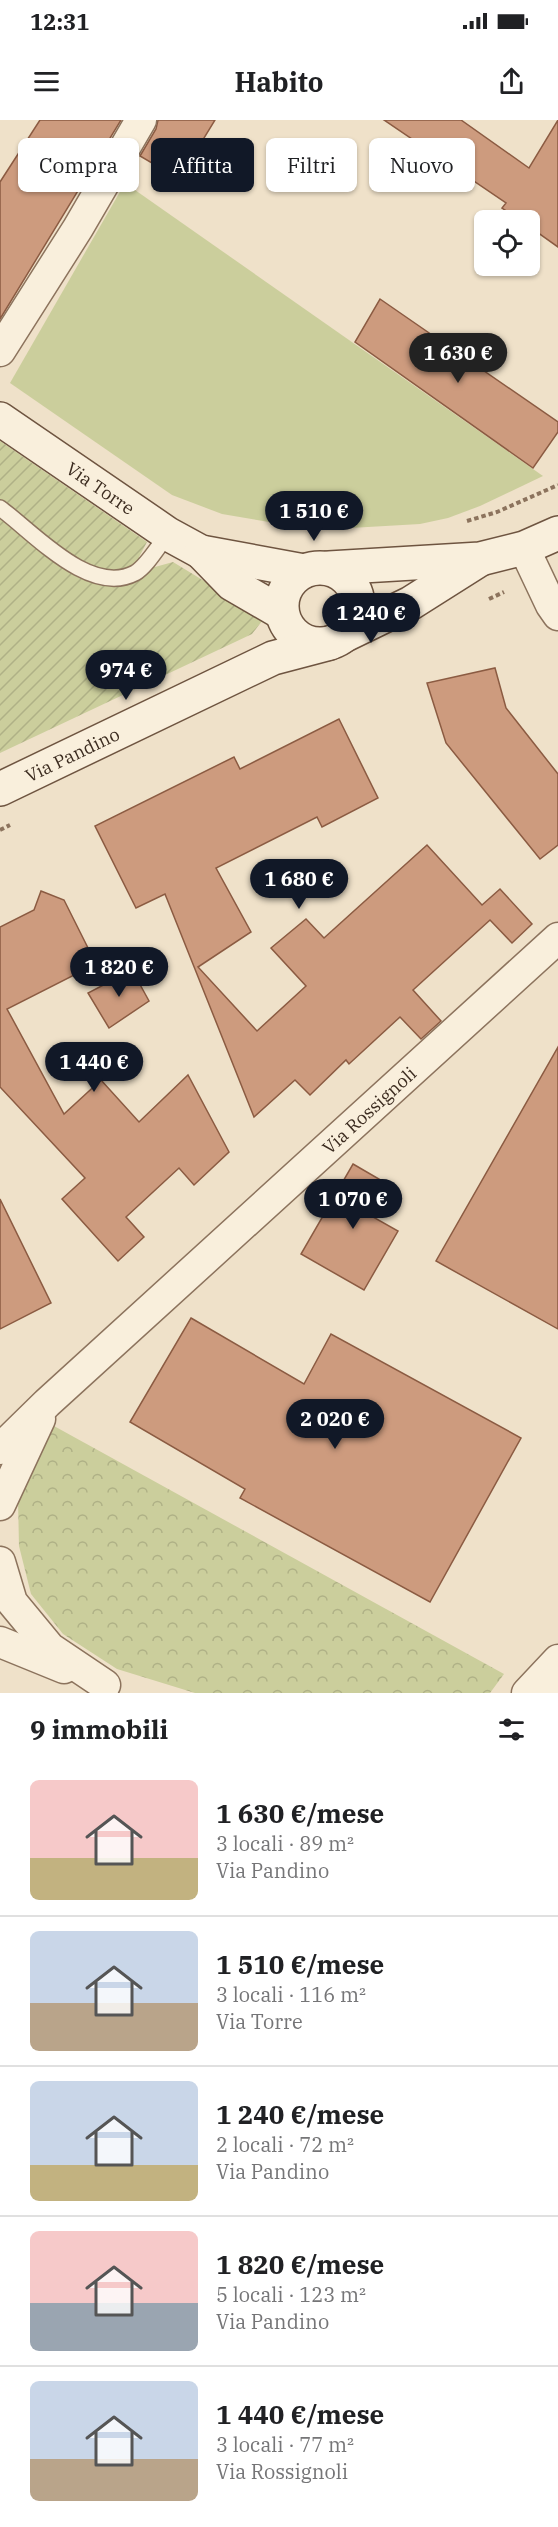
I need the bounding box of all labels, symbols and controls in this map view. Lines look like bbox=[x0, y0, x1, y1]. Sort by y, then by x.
text: 12:31 bbox=[30, 7, 89, 36]
text: Habito bbox=[234, 64, 324, 99]
icon: menu bbox=[30, 65, 63, 98]
icon: share bbox=[495, 65, 528, 98]
chip: Compra bbox=[18, 138, 139, 192]
chip: Affitta bbox=[151, 138, 254, 192]
chip: Filtri bbox=[266, 138, 357, 192]
chip: Nuovo bbox=[369, 138, 475, 192]
map controls bbox=[474, 210, 540, 276]
button: locate bbox=[474, 210, 540, 276]
pin: 1 630 € bbox=[403, 333, 513, 384]
text: 1 630 € bbox=[423, 339, 493, 366]
street label: Via Torre bbox=[62, 456, 139, 519]
pin: 1 510 € bbox=[259, 491, 369, 542]
text: 1 510 € bbox=[279, 497, 349, 524]
pin: 1 240 € bbox=[316, 593, 426, 644]
text: 1 240 € bbox=[336, 599, 406, 626]
pin: 974 € bbox=[84, 650, 168, 701]
text: 974 € bbox=[99, 656, 153, 683]
street label: Via Pandino bbox=[21, 722, 123, 787]
pin: 1 680 € bbox=[244, 859, 354, 910]
text: 1 680 € bbox=[264, 865, 334, 892]
pin: 1 820 € bbox=[64, 947, 174, 998]
text: 1 820 € bbox=[84, 953, 154, 980]
pin: 1 440 € bbox=[39, 1042, 149, 1093]
text: 1 440 € bbox=[59, 1048, 129, 1075]
street label: Via Rossignoli bbox=[317, 1061, 421, 1159]
pin: 1 070 € bbox=[298, 1179, 408, 1230]
text: 1 070 € bbox=[318, 1185, 388, 1212]
pin: 2 020 € bbox=[280, 1399, 390, 1450]
text: 2 020 € bbox=[300, 1405, 370, 1432]
text: 9 immobili bbox=[30, 1712, 168, 1746]
icon: filters bbox=[495, 1713, 528, 1746]
text: 1 630 €/mese bbox=[216, 1796, 384, 1830]
icon: home bbox=[78, 1804, 150, 1876]
text: 3 locali · 89 m² bbox=[216, 1830, 354, 1857]
text: Via Pandino bbox=[216, 1857, 329, 1884]
text: 1 510 €/mese bbox=[216, 1947, 384, 1981]
icon: home bbox=[78, 1955, 150, 2027]
text: 3 locali · 116 m² bbox=[216, 1981, 366, 2008]
text: Via Torre bbox=[216, 2008, 303, 2035]
text: 1 240 €/mese bbox=[216, 2097, 384, 2131]
icon: home bbox=[78, 2105, 150, 2177]
text: 2 locali · 72 m² bbox=[216, 2131, 354, 2158]
text: Via Pandino bbox=[216, 2158, 329, 2185]
text: 1 820 €/mese bbox=[216, 2247, 384, 2281]
icon: home bbox=[78, 2255, 150, 2327]
text: 5 locali · 123 m² bbox=[216, 2281, 366, 2308]
text: Via Pandino bbox=[216, 2308, 329, 2335]
text: 1 440 €/mese bbox=[216, 2397, 384, 2431]
icon: home bbox=[78, 2405, 150, 2477]
text: 3 locali · 77 m² bbox=[216, 2431, 354, 2458]
text: Via Rossignoli bbox=[216, 2458, 348, 2485]

